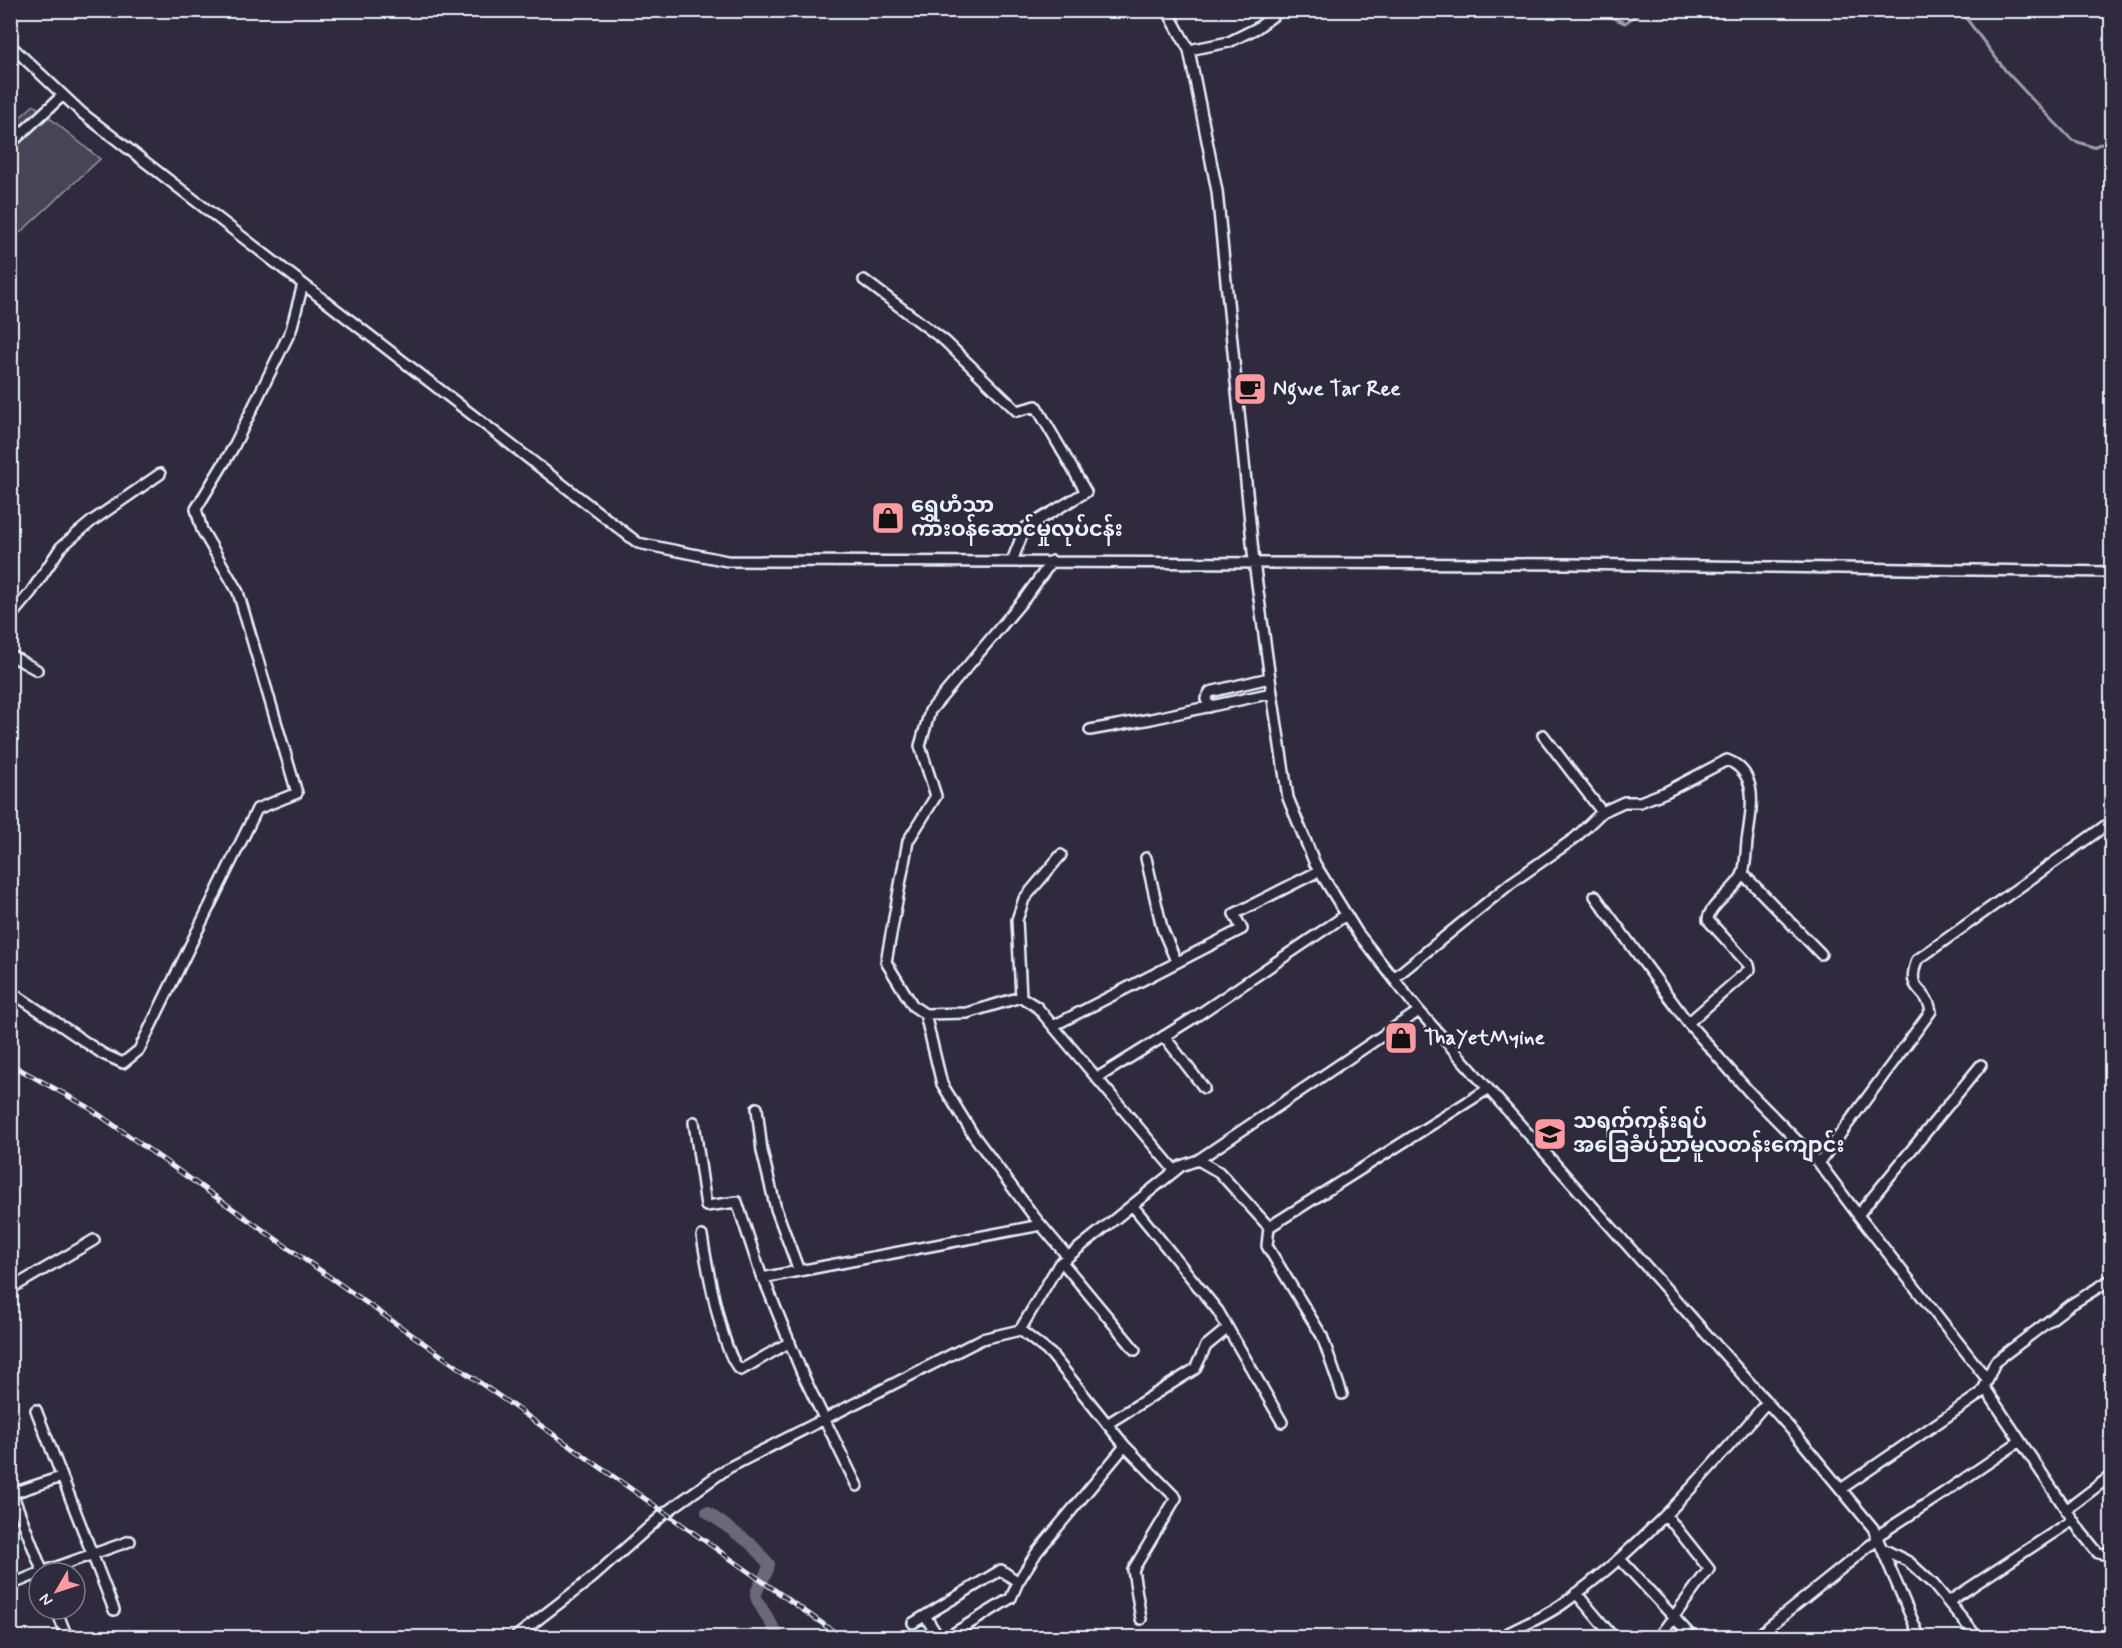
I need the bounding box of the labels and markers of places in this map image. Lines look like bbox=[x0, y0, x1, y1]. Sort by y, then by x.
cafe icon: Ngwe Tar Ree bbox=[1232, 371, 1268, 407]
place label: Ngwe Tar Ree bbox=[1273, 375, 1401, 405]
place label: ရွှေဟံသာ ကားဝန်ဆောင်မှုလုပ်ငန်း bbox=[911, 492, 1123, 546]
shop icon: ရွှေဟံသာ ကားဝန်ဆောင်မှုလုပ်ငန်း bbox=[870, 500, 906, 536]
shop icon: ThaYetMyine bbox=[1383, 1020, 1419, 1056]
place label: ThaYetMyine bbox=[1424, 1024, 1545, 1052]
place label: သရက်ကုန်းရပ် အခြေခံပညာမူလတန်းကျောင်း bbox=[1573, 1105, 1845, 1163]
school or university icon: သရက်ကုန်းရပ် အခြေခံပညာမူလတန်းကျောင်း bbox=[1532, 1116, 1568, 1152]

